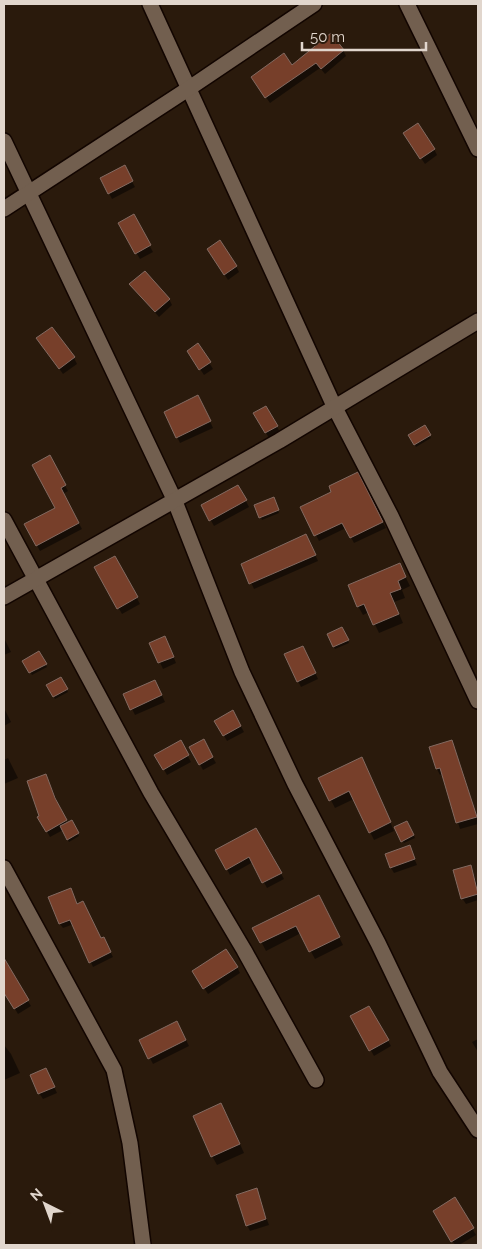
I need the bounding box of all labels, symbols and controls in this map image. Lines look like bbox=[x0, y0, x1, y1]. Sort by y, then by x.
scale bar bbox=[302, 20, 426, 52]
text: 50 m bbox=[310, 28, 345, 46]
north arrow bbox=[20, 1179, 70, 1229]
text: N bbox=[27, 1185, 46, 1204]

